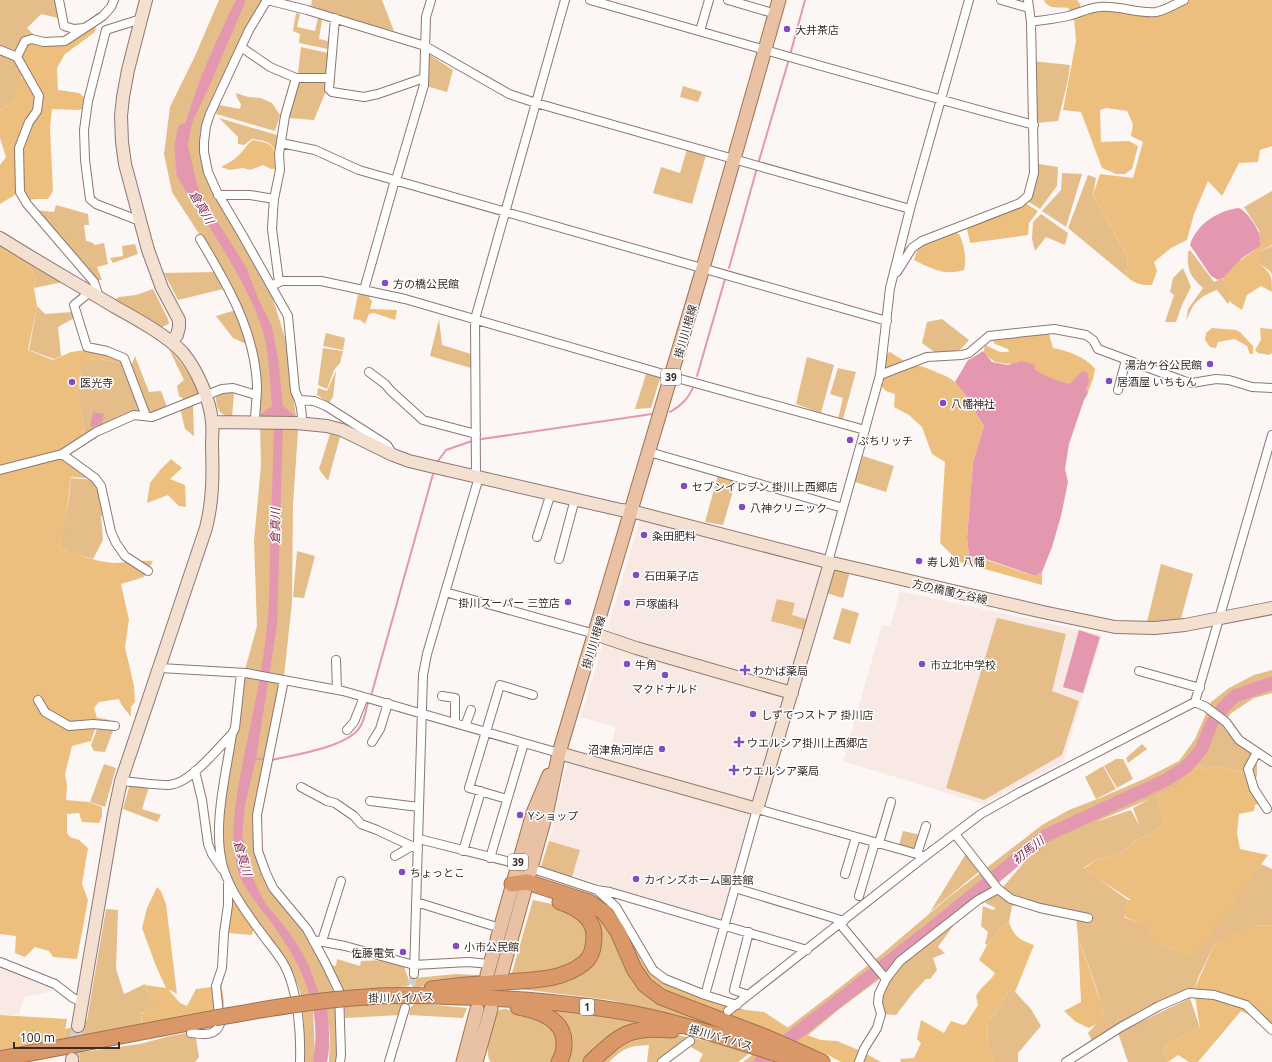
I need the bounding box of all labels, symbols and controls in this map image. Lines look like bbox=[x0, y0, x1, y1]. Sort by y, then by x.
place label: 大井茶店 bbox=[795, 22, 839, 37]
marker: 大井茶店 bbox=[782, 24, 792, 34]
water label: 倉真川 bbox=[186, 187, 219, 229]
place label: 方の橋公民館 bbox=[393, 276, 459, 291]
marker: 方の橋公民館 bbox=[380, 278, 390, 288]
street label: 掛川川根線 bbox=[670, 302, 700, 360]
place label: 湯治ケ谷公民館 bbox=[1125, 357, 1202, 372]
marker: 湯治ケ谷公民館 bbox=[1205, 359, 1215, 369]
road number: 39 bbox=[661, 369, 681, 385]
place label: 居酒屋 いちもん bbox=[1117, 374, 1197, 389]
place label: 医光寺 bbox=[80, 375, 113, 390]
marker: 居酒屋 いちもん bbox=[1104, 376, 1114, 386]
marker: 医光寺 bbox=[67, 377, 77, 387]
place label: 八幡神社 bbox=[951, 396, 995, 411]
marker: 八幡神社 bbox=[938, 398, 948, 408]
place label: ぷちリッチ bbox=[858, 433, 913, 448]
marker: ぷちリッチ bbox=[845, 435, 855, 445]
place label: セブンイレブン 掛川上西郷店 bbox=[692, 479, 838, 494]
marker: セブンイレブン 掛川上西郷店 bbox=[679, 481, 689, 491]
place label: 八神クリニック bbox=[750, 500, 827, 515]
marker: 八神クリニック bbox=[737, 502, 747, 512]
water label: 倉真川 bbox=[266, 506, 284, 544]
place label: 粂田肥料 bbox=[652, 528, 696, 543]
marker: 粂田肥料 bbox=[639, 530, 649, 540]
place label: 寿し処 八幡 bbox=[927, 554, 985, 569]
marker: 寿し処 八幡 bbox=[914, 556, 924, 566]
place label: 石田菓子店 bbox=[644, 568, 699, 583]
marker: 石田菓子店 bbox=[631, 570, 641, 580]
street label: 方の橋薗ケ谷線 bbox=[911, 575, 989, 607]
place label: 掛川スーパー 三笠店 bbox=[458, 595, 560, 610]
place label: 戸塚歯科 bbox=[635, 596, 679, 611]
marker: 掛川スーパー 三笠店 bbox=[563, 597, 573, 607]
marker: 戸塚歯科 bbox=[622, 598, 632, 608]
street label: 掛川川根線 bbox=[578, 614, 608, 670]
place label: 牛角 bbox=[635, 657, 657, 672]
place label: 市立北中学校 bbox=[930, 657, 996, 672]
marker: 牛角 bbox=[622, 659, 632, 669]
marker: 市立北中学校 bbox=[917, 659, 927, 669]
place label: わかば薬局 bbox=[753, 663, 808, 678]
marker: わかば薬局 bbox=[740, 665, 750, 675]
marker: マクドナルド bbox=[660, 670, 670, 680]
place label: マクドナルド bbox=[632, 681, 698, 696]
place label: しずてつストア 掛川店 bbox=[761, 707, 873, 722]
marker: しずてつストア 掛川店 bbox=[748, 709, 758, 719]
place label: ウエルシア掛川上西郷店 bbox=[747, 735, 868, 750]
marker: ウエルシア掛川上西郷店 bbox=[734, 737, 744, 747]
place label: 沼津魚河岸店 bbox=[588, 742, 654, 757]
marker: 沼津魚河岸店 bbox=[657, 744, 667, 754]
place label: ウエルシア薬局 bbox=[742, 763, 819, 778]
marker: ウエルシア薬局 bbox=[729, 765, 739, 775]
place label: Yショップ bbox=[528, 808, 578, 823]
marker: Yショップ bbox=[515, 810, 525, 820]
water label: 初馬川 bbox=[1009, 831, 1049, 868]
water label: 倉真川 bbox=[230, 838, 257, 880]
road number: 39 bbox=[508, 854, 528, 870]
place label: ちょっとこ bbox=[410, 865, 465, 880]
marker: ちょっとこ bbox=[397, 867, 407, 877]
place label: カインズホーム園芸館 bbox=[644, 872, 753, 887]
marker: カインズホーム園芸館 bbox=[631, 874, 641, 884]
place label: 小市公民館 bbox=[464, 939, 519, 954]
marker: 小市公民館 bbox=[451, 941, 461, 951]
place label: 佐藤電気 bbox=[351, 945, 395, 960]
marker: 佐藤電気 bbox=[398, 947, 408, 957]
street label: 掛川バイパス bbox=[368, 989, 434, 1005]
road number: 1 bbox=[580, 999, 594, 1015]
street label: 掛川バイパス bbox=[687, 1021, 755, 1053]
scale bar bbox=[14, 1024, 119, 1050]
text: 100 m bbox=[20, 1029, 55, 1046]

